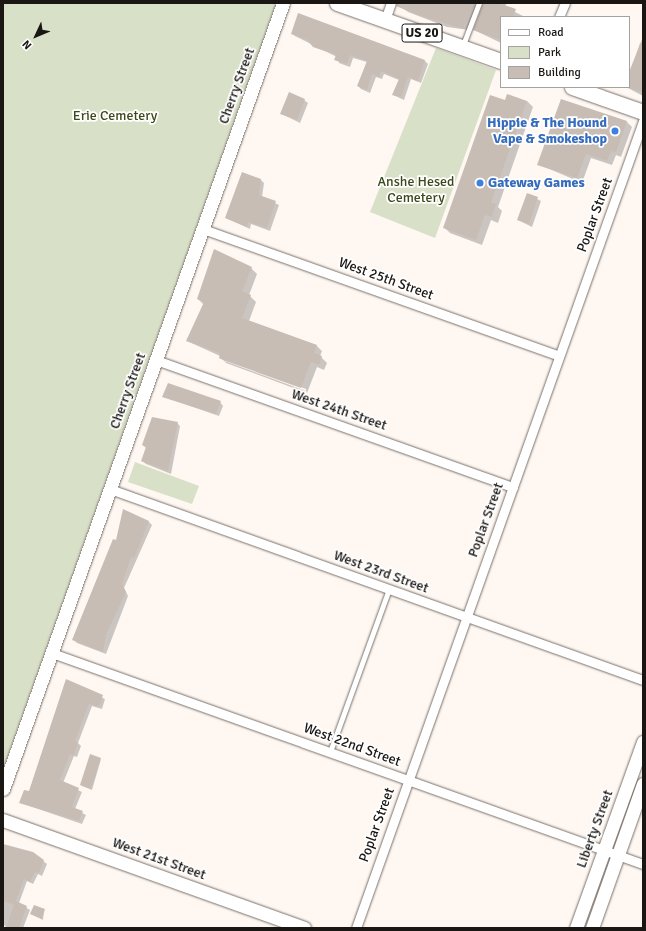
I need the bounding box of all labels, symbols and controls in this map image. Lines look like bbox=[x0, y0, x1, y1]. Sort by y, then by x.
north arrow bbox=[16, 16, 56, 56]
legend bbox=[500, 16, 630, 88]
road number: US 20 bbox=[401, 22, 443, 44]
text: Road bbox=[538, 25, 564, 40]
text: N bbox=[20, 37, 34, 52]
text: Park bbox=[538, 45, 561, 60]
street label: Cherry Street bbox=[215, 46, 259, 126]
text: Building bbox=[538, 65, 581, 80]
park label: Erie Cemetery bbox=[73, 108, 157, 124]
place label: Hippie & The Hound Vape & Smokeshop bbox=[487, 115, 607, 148]
marker: Hippie & The Hound Vape & Smokeshop bbox=[610, 126, 620, 136]
park label: Anshe Hesed Cemetery bbox=[377, 174, 455, 206]
place label: Gateway Games bbox=[488, 175, 585, 191]
street label: Poplar Street bbox=[574, 175, 616, 255]
marker: Gateway Games bbox=[475, 178, 485, 188]
street label: West 25th Street bbox=[336, 254, 436, 304]
street label: Cherry Street bbox=[106, 351, 150, 431]
street label: West 24th Street bbox=[289, 386, 389, 434]
street label: Poplar Street bbox=[465, 480, 507, 560]
street label: West 23rd Street bbox=[331, 547, 431, 597]
street label: West 22nd Street bbox=[301, 720, 403, 770]
street label: Poplar Street bbox=[356, 785, 398, 865]
street label: Liberty Street bbox=[573, 788, 617, 870]
street label: West 21st Street bbox=[110, 834, 208, 884]

